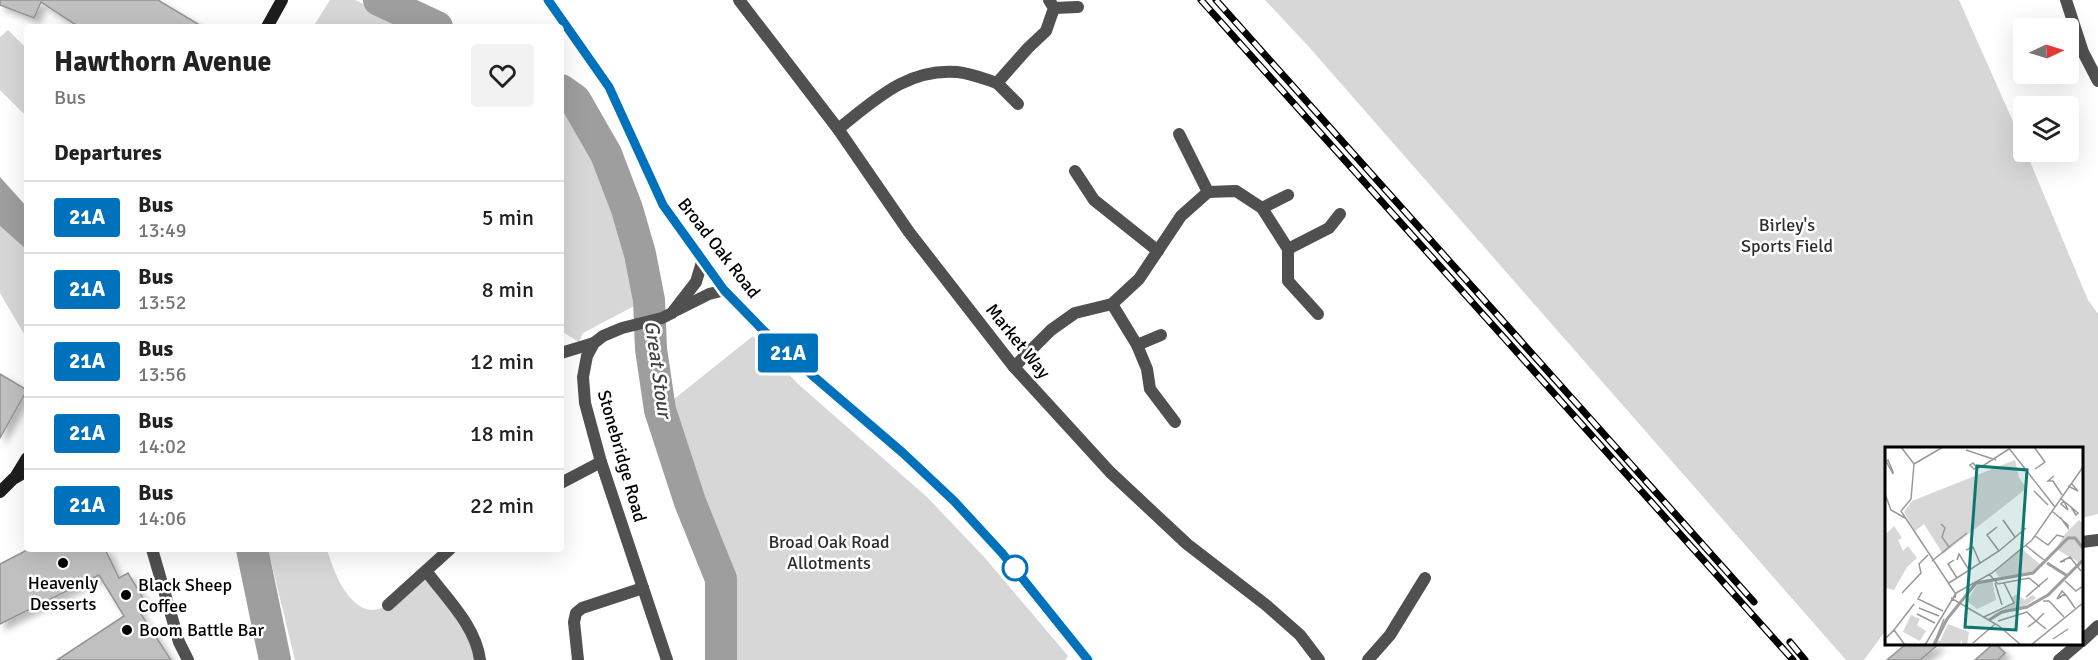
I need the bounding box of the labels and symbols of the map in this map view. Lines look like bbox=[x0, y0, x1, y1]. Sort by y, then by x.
north arrow bbox=[2013, 18, 2079, 84]
street label: Broad Oak Road bbox=[673, 194, 765, 302]
park label: Birley's Sports Field bbox=[1741, 214, 1833, 257]
street label: Market Way bbox=[981, 299, 1055, 383]
water label: Great Stour bbox=[639, 319, 678, 422]
line badge: 21A bbox=[754, 334, 822, 372]
street label: Stonebridge Road bbox=[593, 388, 651, 524]
inset map bbox=[1885, 447, 2083, 645]
park label: Broad Oak Road Allotments bbox=[768, 531, 890, 574]
unlabelled marker bbox=[1002, 555, 1028, 581]
marker: Heavenly Desserts bbox=[56, 556, 70, 570]
place label: Heavenly Desserts bbox=[28, 572, 99, 615]
place label: Black Sheep Coffee bbox=[138, 574, 232, 617]
marker: Black Sheep Coffee bbox=[119, 588, 133, 602]
place label: Boom Battle Bar bbox=[139, 619, 264, 641]
marker: Boom Battle Bar bbox=[120, 623, 134, 637]

